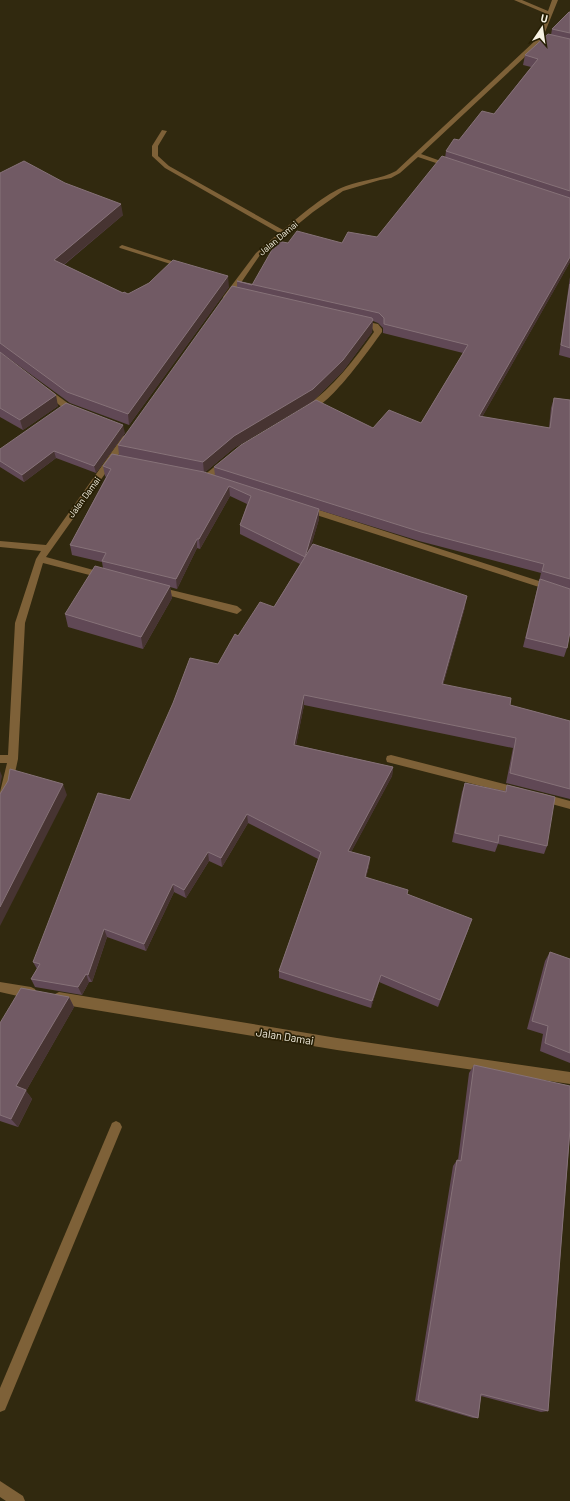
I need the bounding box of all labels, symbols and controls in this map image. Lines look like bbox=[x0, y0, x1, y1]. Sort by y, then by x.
north arrow bbox=[522, 8, 562, 48]
text: U bbox=[540, 11, 549, 25]
street label: Jalan Damai bbox=[256, 219, 300, 257]
street label: Jalan Damai bbox=[66, 475, 102, 519]
street label: Jalan Damai bbox=[255, 1025, 315, 1047]

